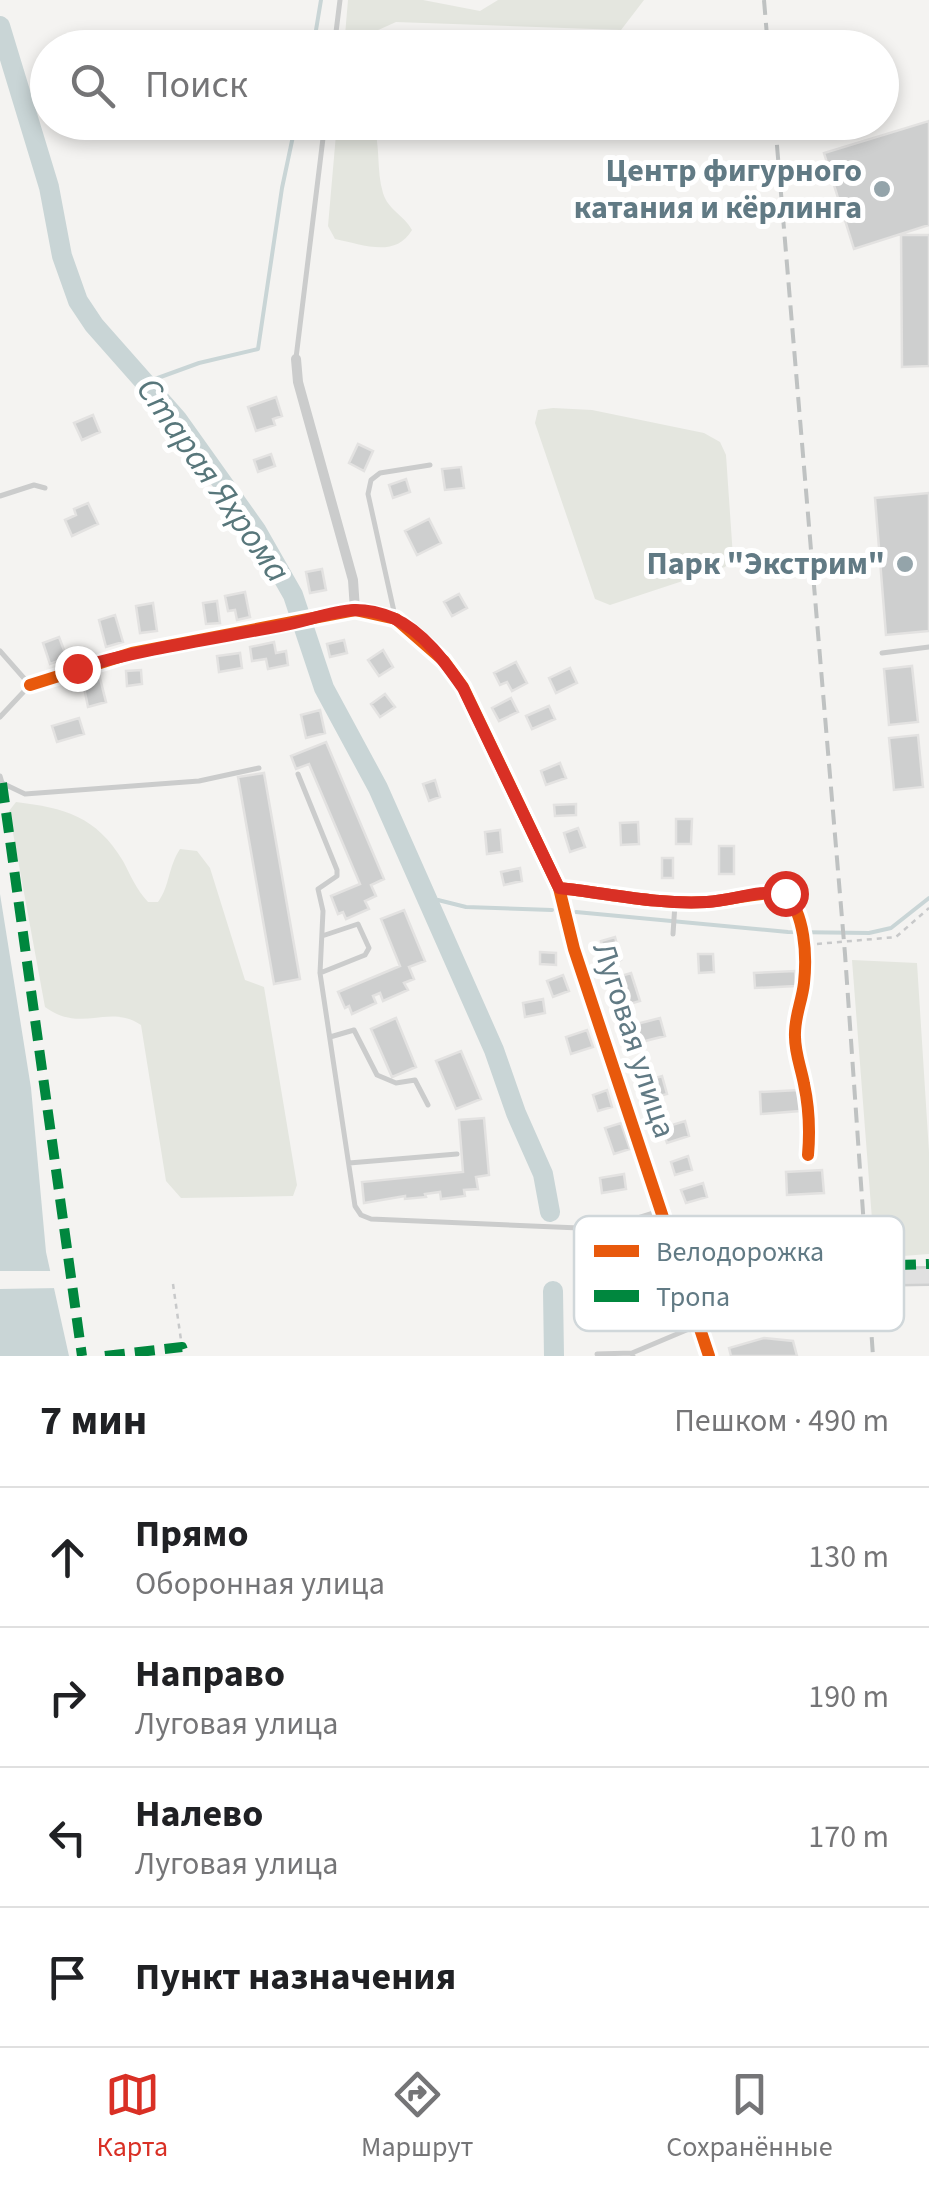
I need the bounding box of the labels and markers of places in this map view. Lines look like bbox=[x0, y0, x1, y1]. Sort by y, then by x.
place label: Центр фигурного катания и кёрлинга bbox=[574, 148, 862, 231]
marker: Центр фигурного катания и кёрлинга bbox=[871, 178, 893, 200]
place label: Парк "Экстрим" bbox=[646, 541, 885, 587]
marker: Парк "Экстрим" bbox=[894, 553, 916, 575]

